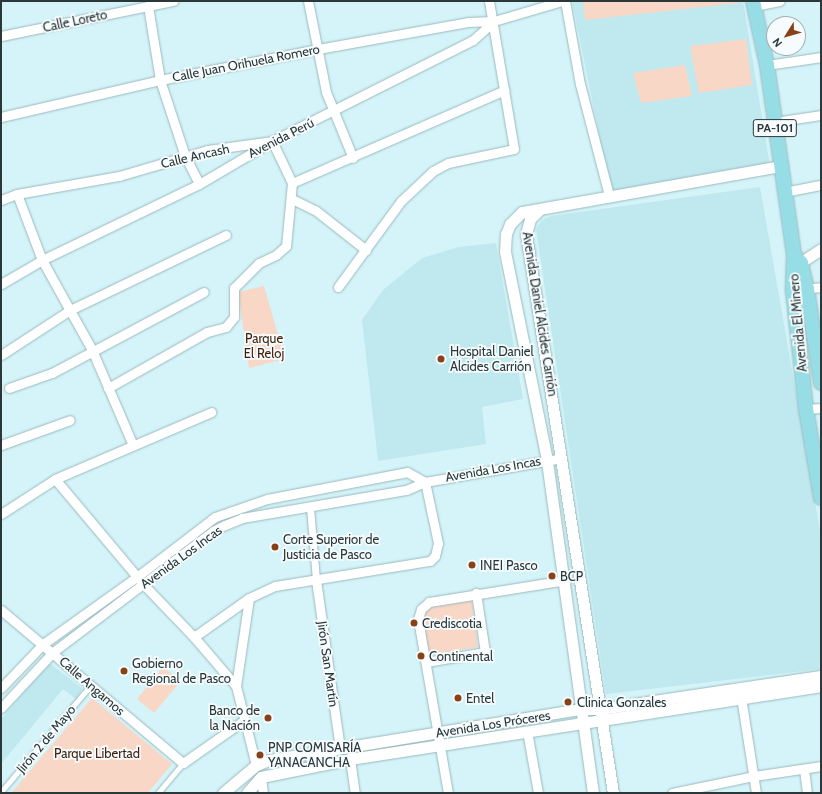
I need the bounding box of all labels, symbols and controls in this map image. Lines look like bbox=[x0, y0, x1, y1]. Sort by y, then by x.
street label: Calle Loreto bbox=[41, 7, 109, 35]
north arrow bbox=[766, 16, 806, 56]
text: N bbox=[769, 35, 785, 50]
street label: Calle Juan Orihuela Romero bbox=[171, 41, 321, 85]
street label: Avenida Perú bbox=[246, 115, 316, 161]
road number: PA-101 bbox=[752, 118, 798, 138]
street label: Calle Ancash bbox=[159, 141, 231, 171]
street label: Avenida Daniel Alcides Carrión bbox=[519, 231, 561, 397]
street label: Avenida El Minero bbox=[786, 273, 810, 373]
park label: Parque El Reloj bbox=[244, 331, 284, 362]
place label: Hospital Daniel Alcides Carrión bbox=[450, 344, 533, 375]
marker: Hospital Daniel Alcides Carrión bbox=[435, 353, 447, 365]
street label: Avenida Los Incas bbox=[444, 453, 542, 485]
street label: Avenida Los Incas bbox=[137, 522, 225, 592]
place label: Corte Superior de Justicia de Pasco bbox=[283, 532, 379, 563]
marker: Corte Superior de Justicia de Pasco bbox=[270, 542, 280, 552]
place label: INEI Pasco bbox=[480, 557, 538, 573]
marker: INEI Pasco bbox=[467, 560, 477, 570]
place label: BCP bbox=[560, 568, 583, 584]
marker: BCP bbox=[547, 571, 557, 581]
place label: Crediscotia bbox=[422, 615, 482, 631]
marker: Crediscotia bbox=[409, 618, 419, 628]
street label: Jirón San Martín bbox=[314, 620, 342, 708]
place label: Continental bbox=[429, 648, 493, 664]
marker: Continental bbox=[416, 651, 426, 661]
street label: Calle Angamos bbox=[56, 653, 128, 719]
place label: Gobierno Regional de Pasco bbox=[132, 656, 231, 687]
marker: Gobierno Regional de Pasco bbox=[119, 666, 129, 676]
place label: Entel bbox=[466, 690, 494, 706]
marker: Entel bbox=[453, 693, 463, 703]
place label: Clinica Gonzales bbox=[577, 694, 666, 710]
marker: Clinica Gonzales bbox=[562, 696, 574, 708]
street label: Jirón 2 de Mayo bbox=[13, 702, 79, 776]
place label: Banco de la Nación bbox=[209, 703, 260, 734]
street label: Avenida Los Próceres bbox=[435, 707, 551, 741]
marker: Banco de la Nación bbox=[263, 713, 273, 723]
place label: PNP COMISARÍA YANACANCHA bbox=[268, 740, 361, 771]
park label: Parque Libertad bbox=[54, 745, 140, 761]
marker: PNP COMISARÍA YANACANCHA bbox=[255, 750, 265, 760]

